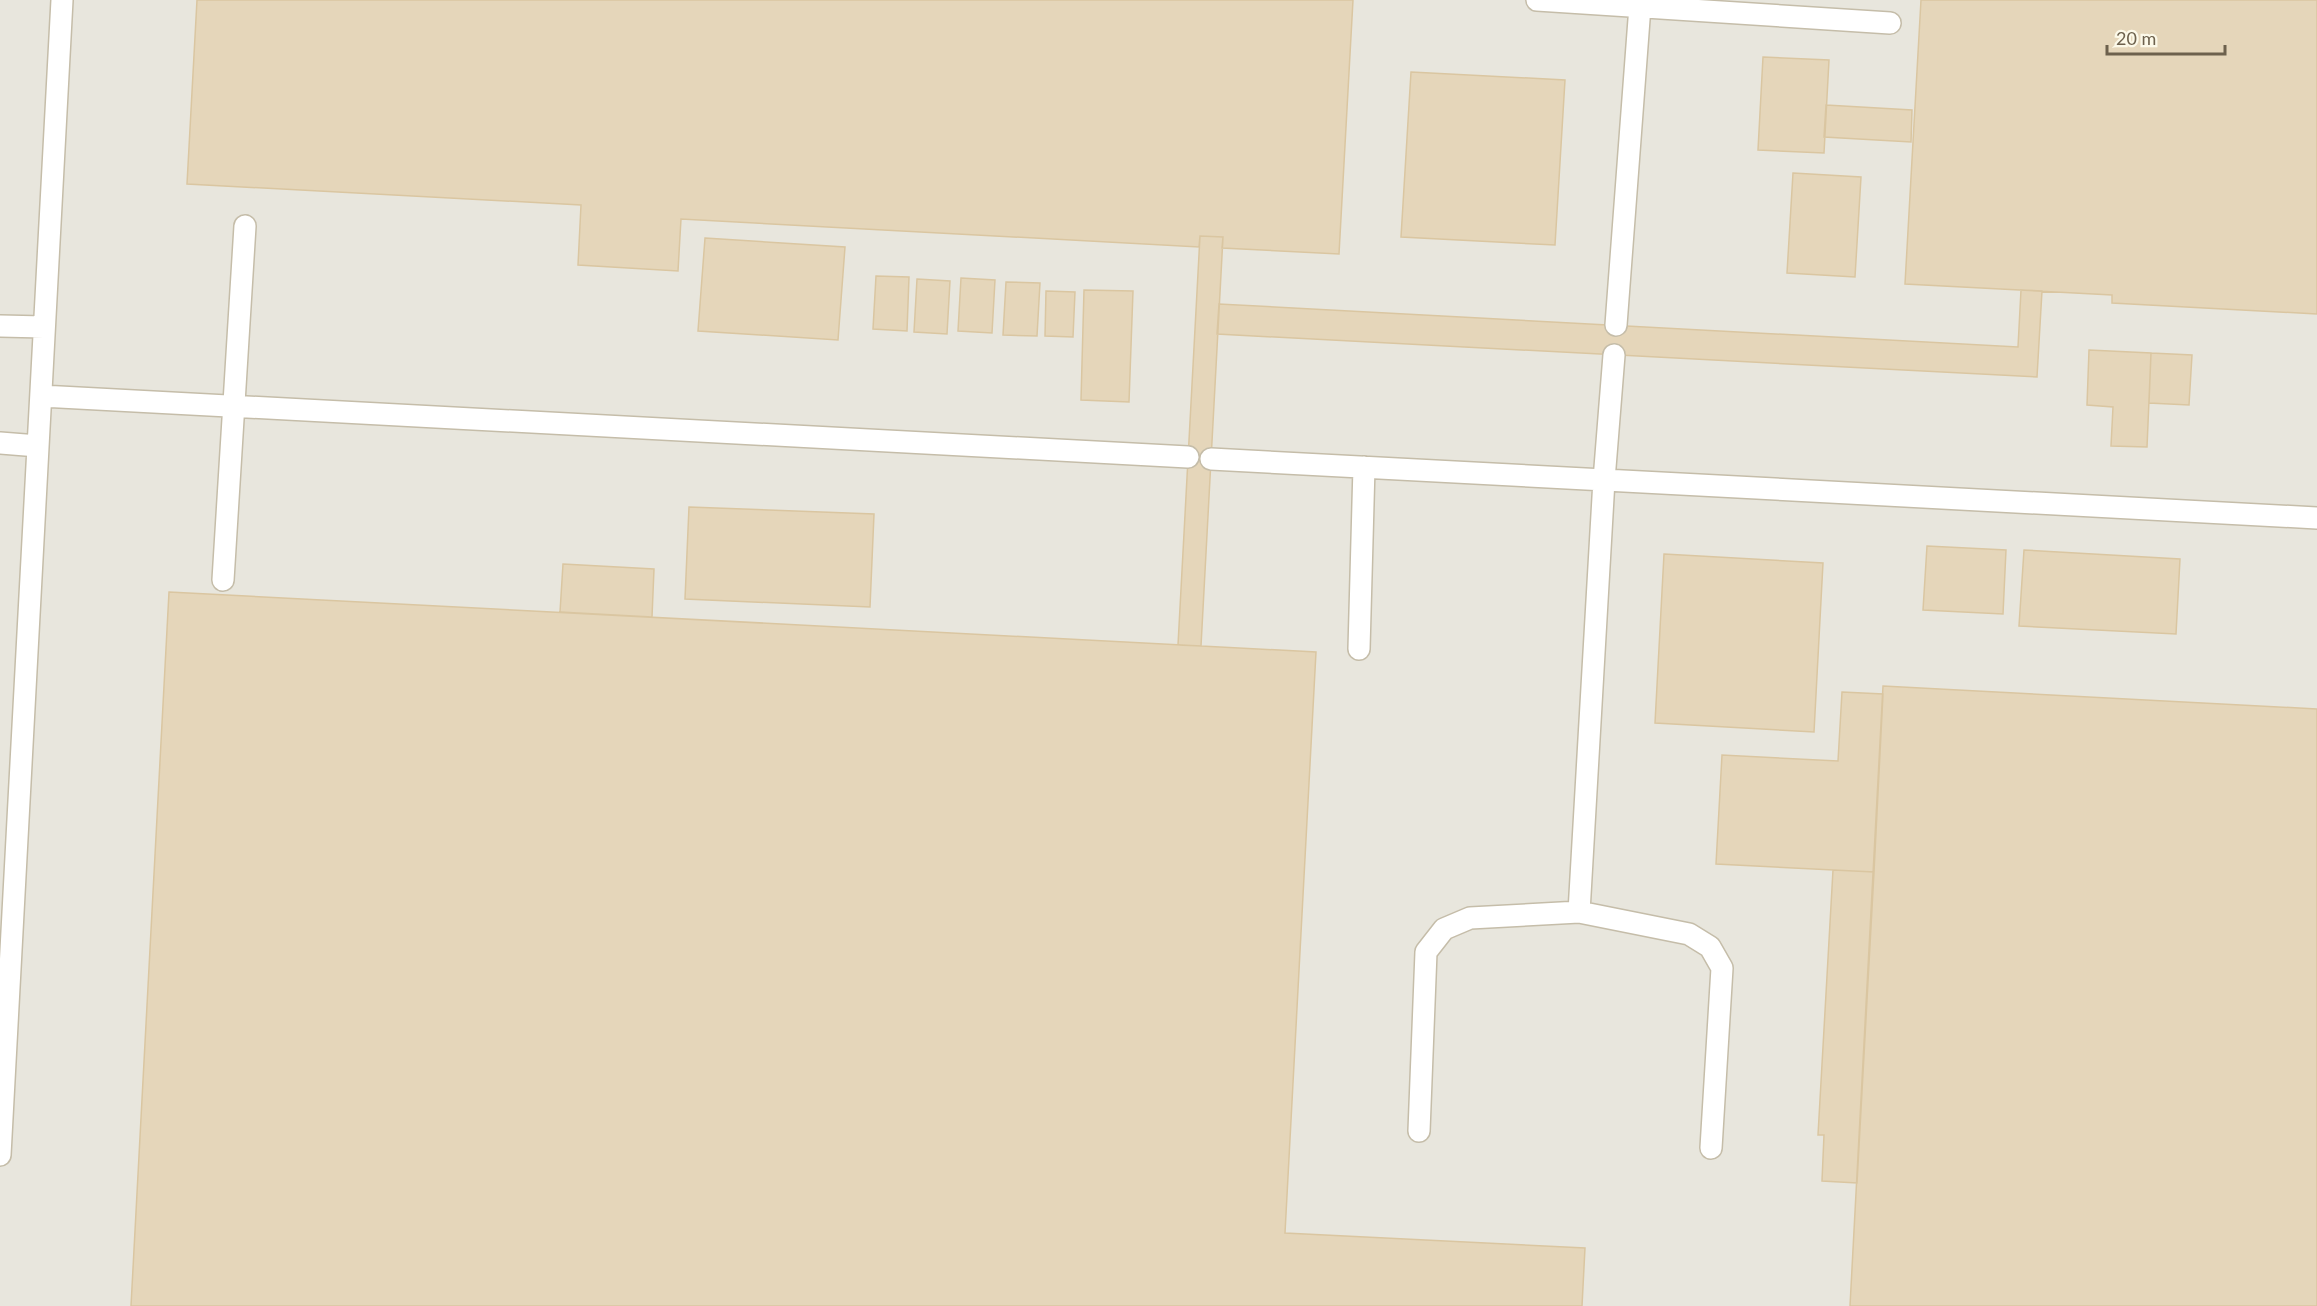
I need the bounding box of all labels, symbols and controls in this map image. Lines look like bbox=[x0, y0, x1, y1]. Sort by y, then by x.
scale bar bbox=[2107, 18, 2226, 56]
text: 20 m bbox=[2116, 27, 2156, 49]

